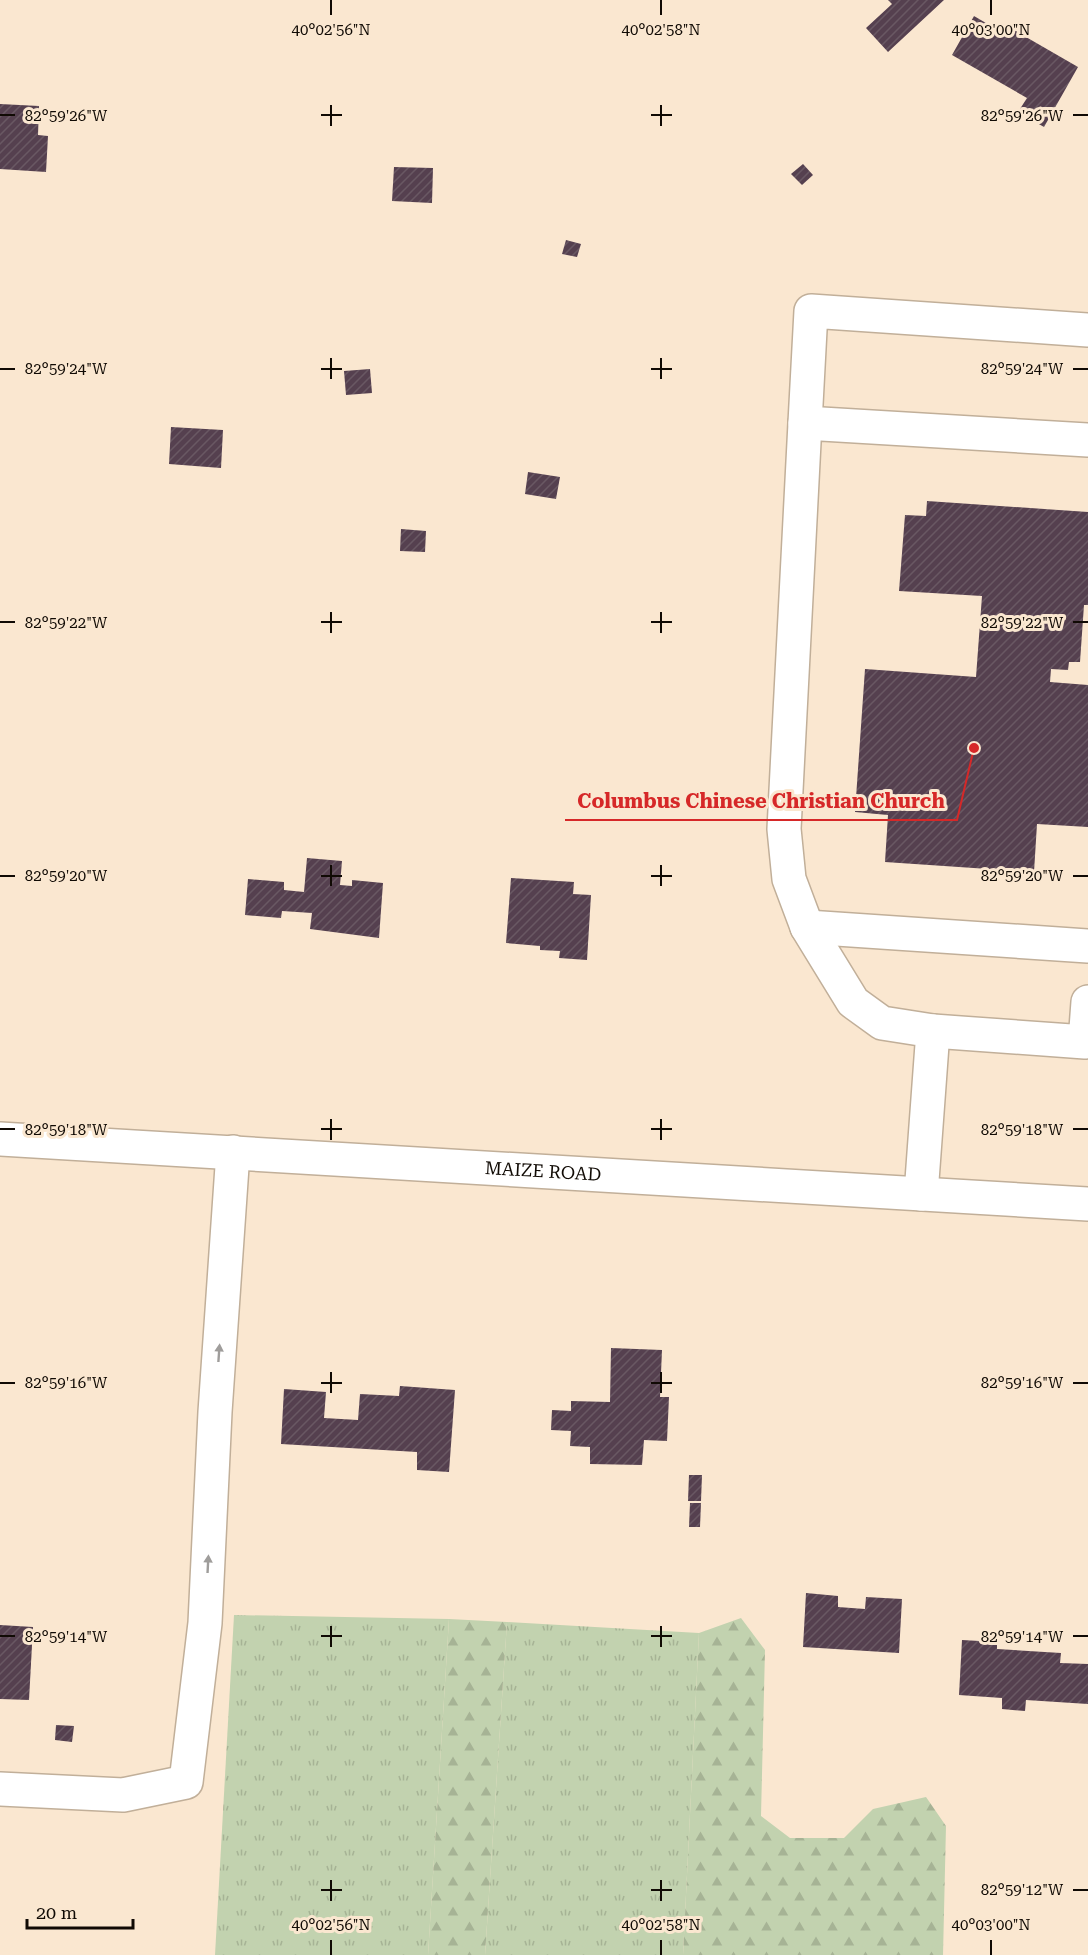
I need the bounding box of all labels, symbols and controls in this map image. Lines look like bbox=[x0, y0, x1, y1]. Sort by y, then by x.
text: 40°02'56"N bbox=[291, 21, 371, 39]
text: 40°02'58"N bbox=[621, 21, 701, 39]
text: 40°03'00"N bbox=[951, 21, 1031, 39]
text: 82°59'26"W bbox=[25, 107, 108, 125]
text: 82°59'26"W bbox=[981, 107, 1064, 125]
text: 82°59'24"W bbox=[25, 360, 108, 378]
text: 82°59'24"W bbox=[981, 360, 1064, 378]
text: 82°59'22"W bbox=[25, 614, 108, 632]
text: 82°59'22"W bbox=[981, 614, 1064, 632]
callout: Columbus Chinese Christian Church bbox=[565, 782, 957, 820]
text: Columbus Chinese Christian Church bbox=[577, 789, 945, 813]
text: 82°59'20"W bbox=[25, 867, 108, 885]
text: 82°59'20"W bbox=[981, 867, 1064, 885]
text: 82°59'18"W bbox=[25, 1121, 108, 1139]
text: 82°59'18"W bbox=[981, 1121, 1064, 1139]
street label: MAIZE ROAD bbox=[484, 1157, 602, 1185]
one-way arrow bbox=[215, 1344, 224, 1363]
text: 82°59'16"W bbox=[25, 1374, 108, 1392]
text: 82°59'16"W bbox=[981, 1374, 1064, 1392]
one-way arrow bbox=[204, 1555, 213, 1574]
text: 82°59'14"W bbox=[25, 1628, 108, 1646]
text: 82°59'14"W bbox=[981, 1628, 1064, 1646]
text: 82°59'12"W bbox=[981, 1881, 1064, 1899]
scale bar bbox=[27, 1892, 134, 1930]
text: 20 m bbox=[36, 1902, 77, 1923]
text: 40°02'56"N bbox=[291, 1916, 371, 1934]
text: 40°02'58"N bbox=[621, 1916, 701, 1934]
text: 40°03'00"N bbox=[951, 1916, 1031, 1934]

